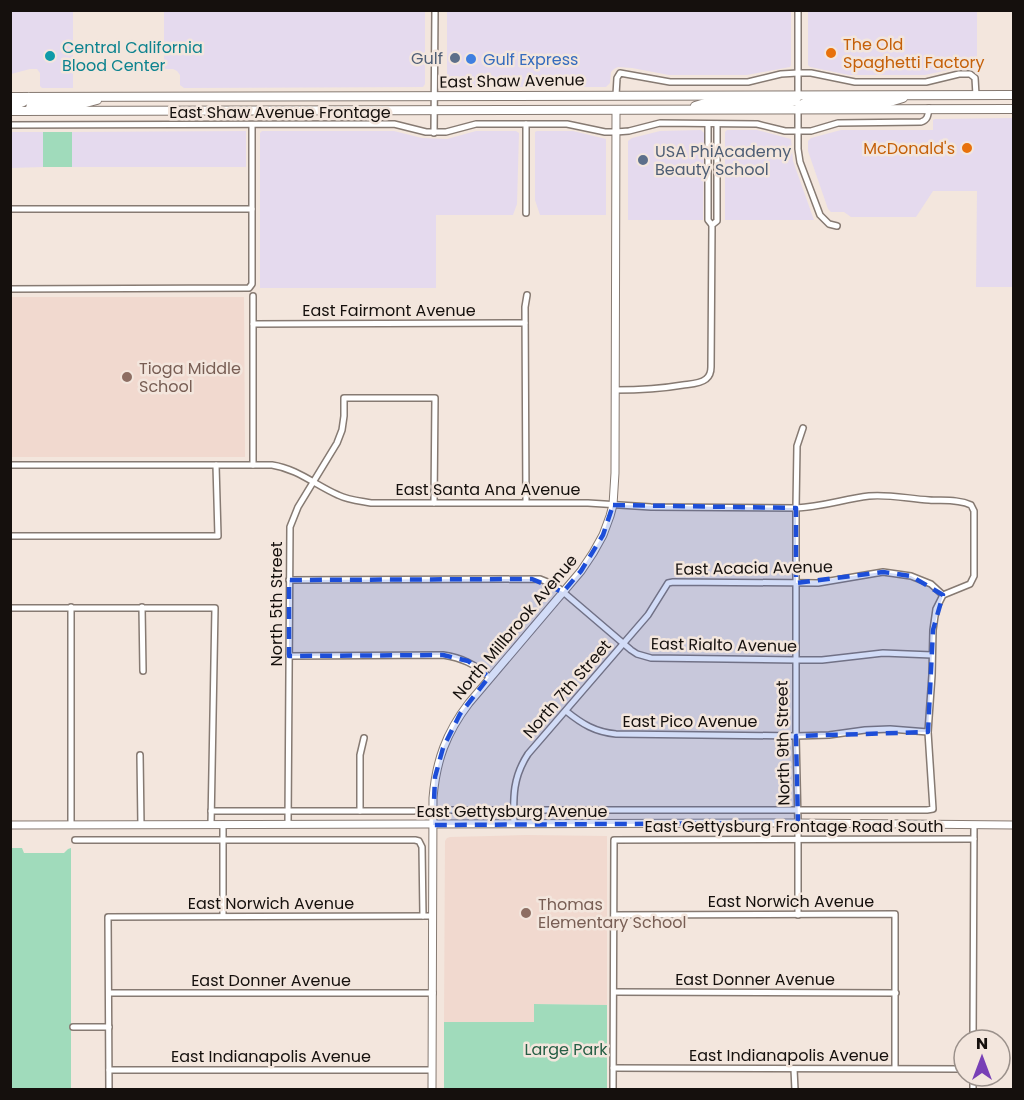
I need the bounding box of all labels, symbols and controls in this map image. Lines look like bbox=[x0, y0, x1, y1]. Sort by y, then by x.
place label: The Old Spaghetti Factory bbox=[843, 33, 985, 74]
place label: Central California Blood Center bbox=[62, 36, 203, 77]
marker: The Old Spaghetti Factory bbox=[824, 46, 838, 60]
place label: Gulf bbox=[411, 47, 443, 70]
place label: Gulf Express bbox=[483, 48, 578, 71]
marker: Central California Blood Center bbox=[43, 49, 57, 63]
marker: Gulf bbox=[448, 51, 462, 65]
marker: Gulf Express bbox=[464, 52, 478, 66]
street label: East Shaw Avenue bbox=[439, 68, 585, 94]
street label: East Shaw Avenue Frontage bbox=[169, 101, 391, 124]
place label: McDonald's bbox=[863, 137, 955, 160]
place label: USA PhiAcademy Beauty School bbox=[655, 140, 791, 181]
marker: McDonald's bbox=[960, 141, 974, 155]
marker: USA PhiAcademy Beauty School bbox=[636, 153, 650, 167]
street label: East Fairmont Avenue bbox=[302, 299, 476, 322]
place label: Tioga Middle School bbox=[139, 357, 241, 398]
marker: Tioga Middle School bbox=[120, 370, 134, 384]
street label: East Santa Ana Avenue bbox=[395, 478, 581, 501]
street label: North 5th Street bbox=[265, 541, 288, 667]
street label: North Millbrook Avenue bbox=[447, 549, 583, 705]
street label: East Acacia Avenue bbox=[675, 555, 833, 581]
street label: East Rialto Avenue bbox=[651, 632, 797, 658]
street label: North 7th Street bbox=[518, 635, 616, 743]
street label: North 9th Street bbox=[770, 680, 796, 806]
street label: East Pico Avenue bbox=[623, 710, 758, 733]
street label: East Gettysburg Avenue bbox=[416, 800, 608, 823]
street label: East Gettysburg Frontage Road South bbox=[645, 815, 943, 838]
street label: East Norwich Avenue bbox=[708, 890, 874, 913]
street label: East Norwich Avenue bbox=[188, 892, 354, 915]
place label: Thomas Elementary School bbox=[538, 893, 686, 934]
marker: Thomas Elementary School bbox=[519, 906, 533, 920]
street label: East Donner Avenue bbox=[675, 968, 835, 991]
street label: East Donner Avenue bbox=[191, 969, 351, 992]
north arrow bbox=[952, 1028, 1012, 1088]
text: N bbox=[976, 1032, 988, 1055]
park label: Large Park bbox=[525, 1038, 608, 1061]
street label: East Indianapolis Avenue bbox=[689, 1044, 889, 1067]
street label: East Indianapolis Avenue bbox=[171, 1045, 371, 1068]

